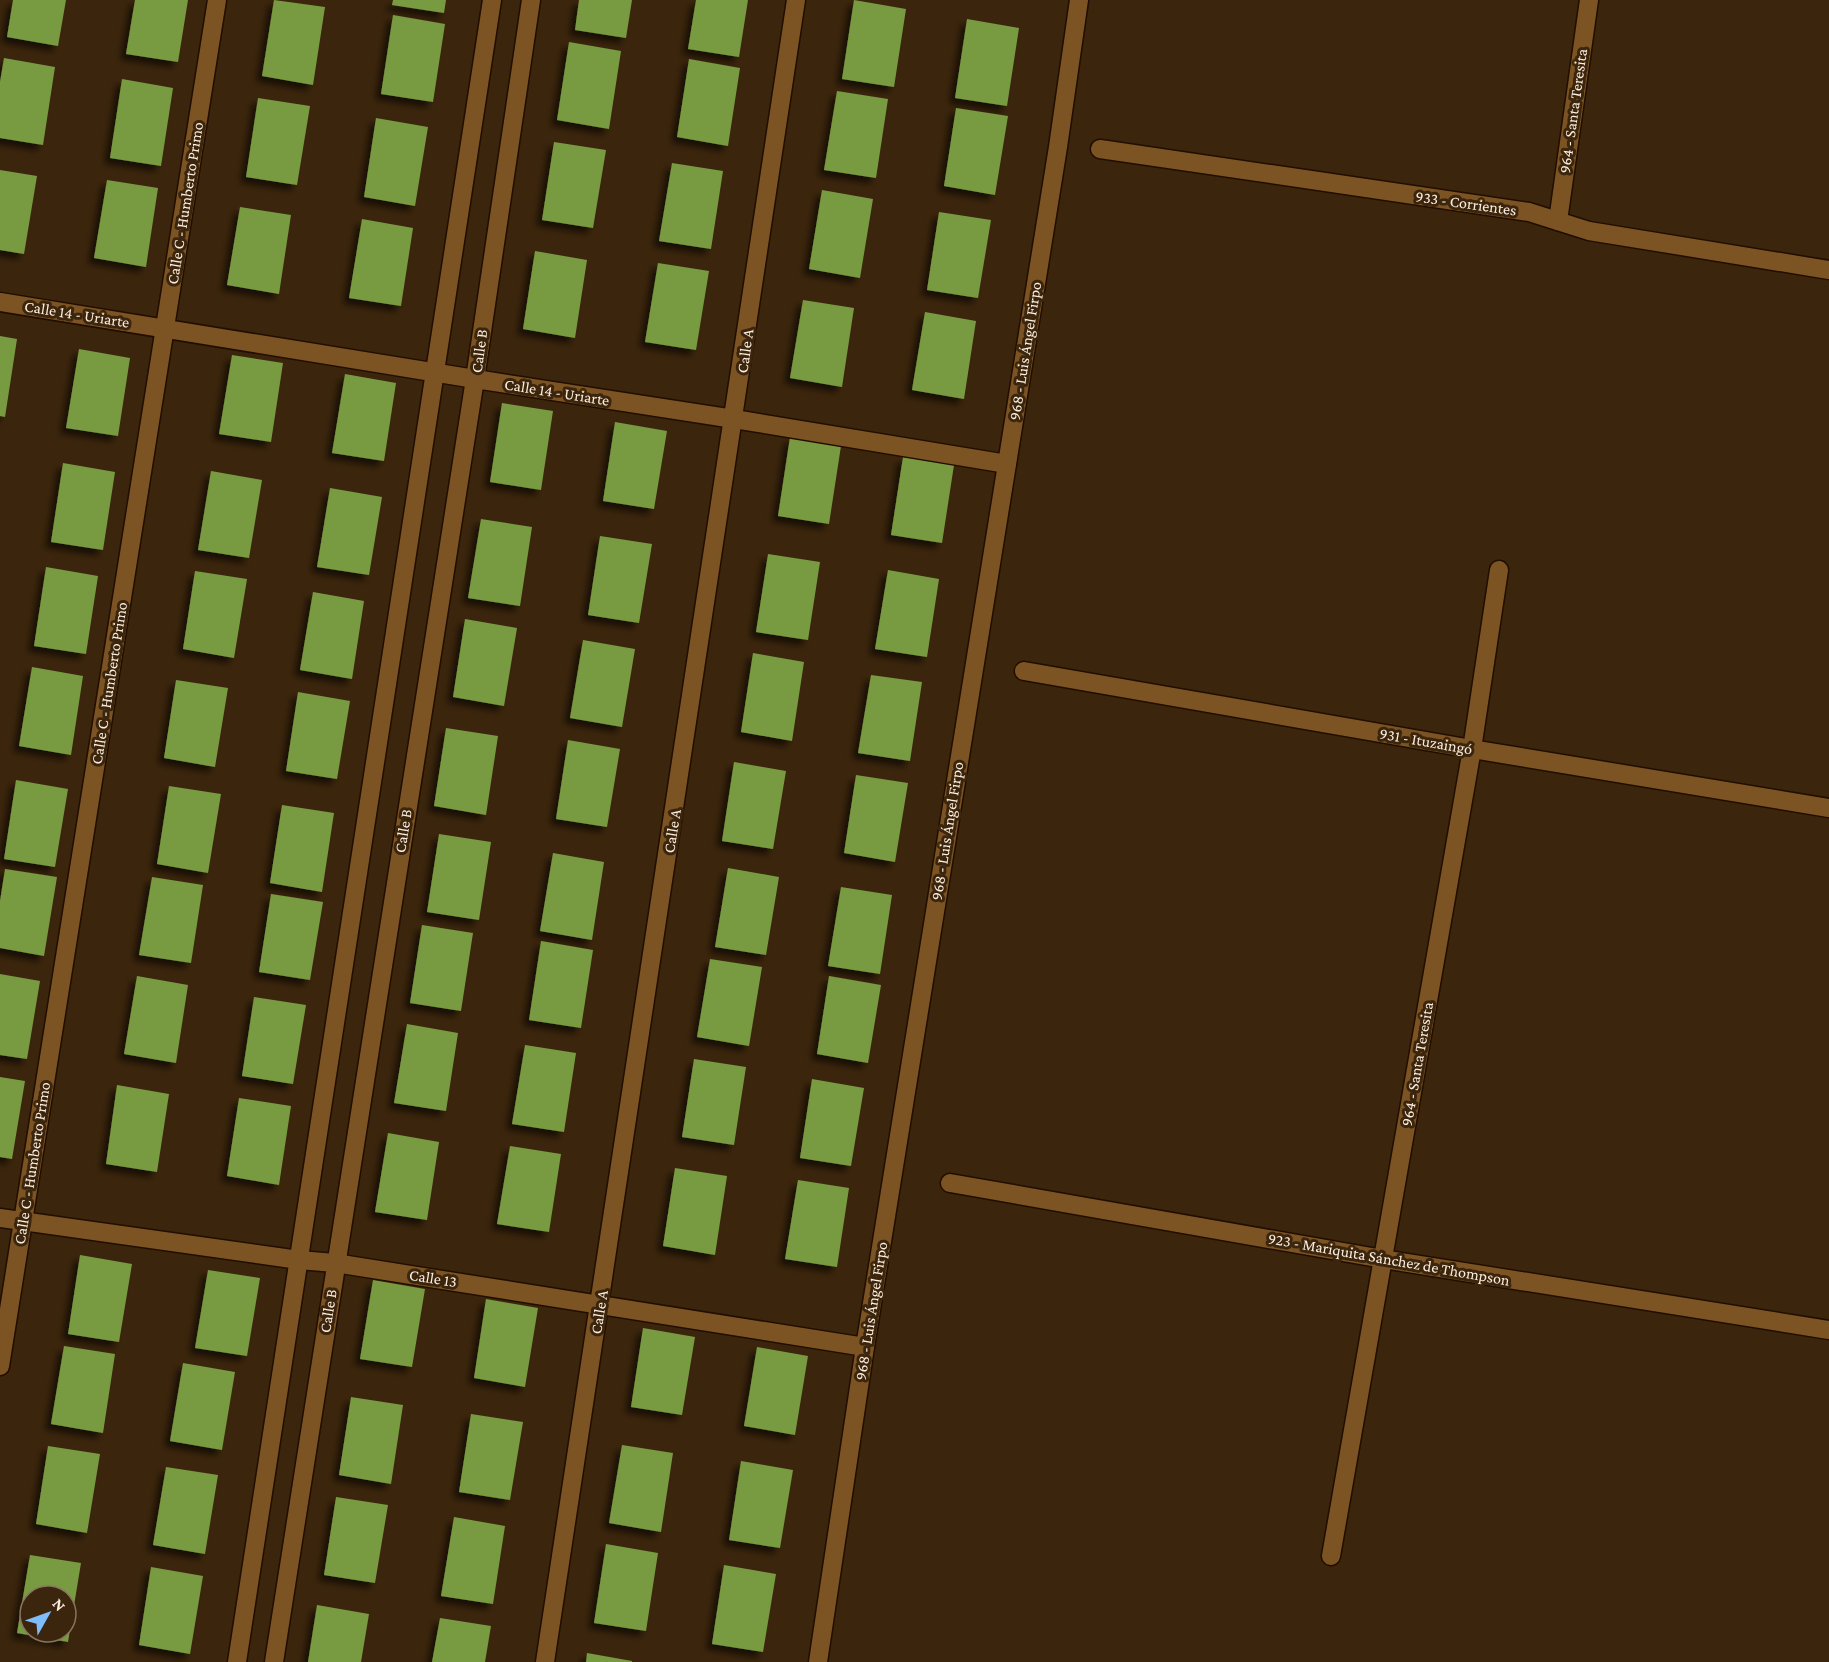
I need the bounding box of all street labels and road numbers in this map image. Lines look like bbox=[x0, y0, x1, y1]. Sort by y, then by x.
street label: 964 - Santa Teresita bbox=[1556, 47, 1590, 175]
street label: Calle C - Humberto Primo bbox=[164, 121, 206, 285]
street label: 933 - Corrientes bbox=[1414, 187, 1518, 219]
street label: 968 - Luis Ángel Firpo bbox=[1006, 280, 1045, 422]
street label: Calle 14 - Uriarte bbox=[23, 297, 131, 331]
street label: Calle A bbox=[734, 327, 757, 374]
street label: Calle B bbox=[468, 328, 491, 374]
street label: Calle 14 - Uriarte bbox=[503, 375, 611, 409]
street label: Calle C - Humberto Primo bbox=[88, 601, 130, 765]
street label: 931 - Ituzaingó bbox=[1378, 724, 1474, 759]
street label: 968 - Luis Ángel Firpo bbox=[928, 760, 967, 902]
street label: Calle A bbox=[660, 807, 684, 854]
street label: Calle B bbox=[391, 808, 415, 854]
street label: 964 - Santa Teresita bbox=[1398, 1000, 1436, 1127]
street label: Calle C - Humberto Primo bbox=[11, 1081, 53, 1245]
street label: 923 - Mariquita Sánchez de Thompson bbox=[1267, 1229, 1512, 1290]
street label: 968 - Luis Ángel Firpo bbox=[852, 1240, 891, 1382]
street label: Calle 13 bbox=[408, 1266, 458, 1290]
street label: Calle B bbox=[316, 1288, 340, 1334]
street label: Calle A bbox=[587, 1288, 611, 1335]

